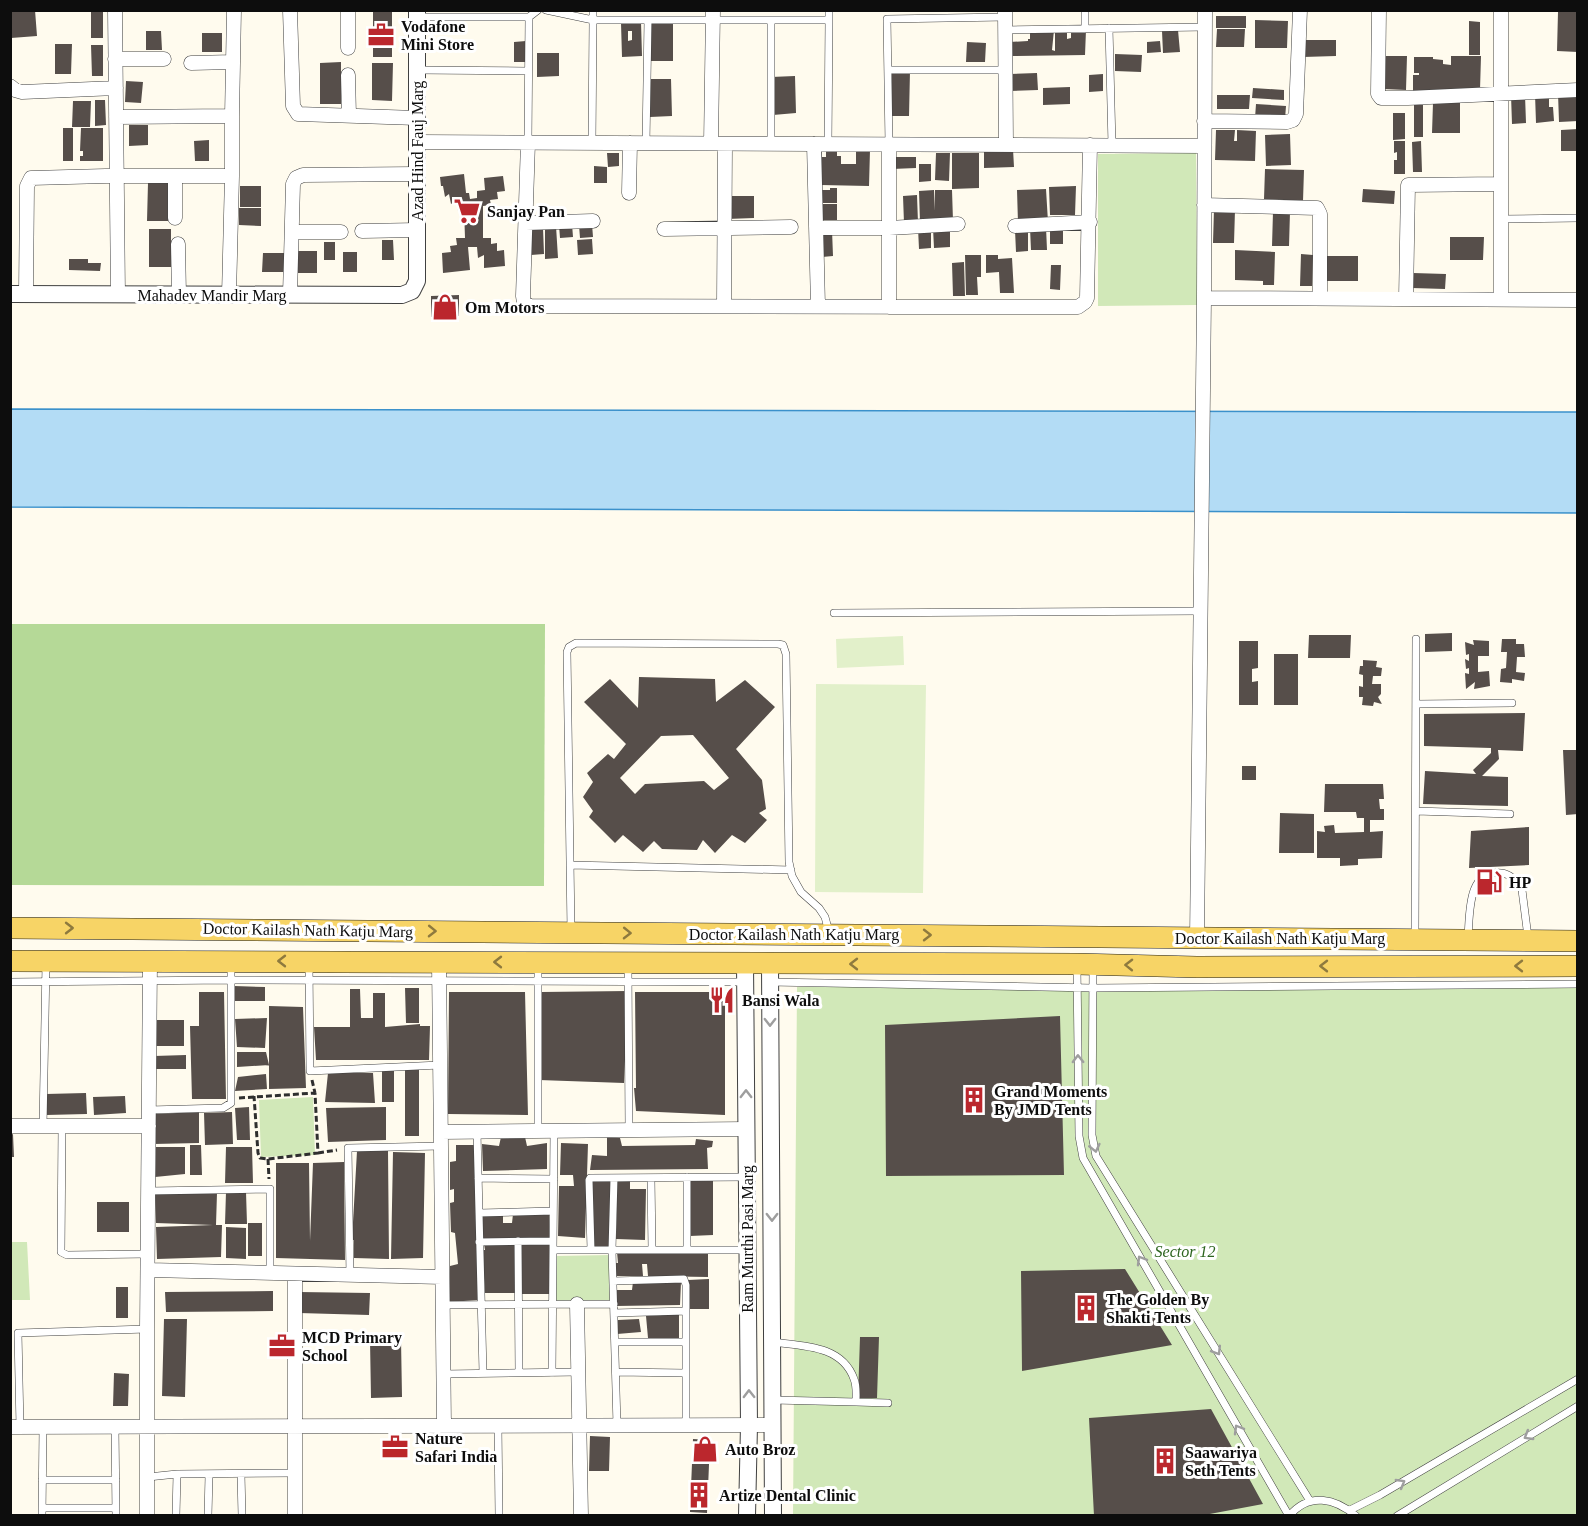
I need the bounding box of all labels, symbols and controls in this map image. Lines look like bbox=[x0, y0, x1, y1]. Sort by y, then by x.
place label: Vodafone Mini Store bbox=[401, 18, 474, 53]
office icon: Vodafone Mini Store bbox=[366, 20, 396, 50]
street label: Azad Hind Fauj Marg bbox=[409, 81, 427, 221]
supermarket icon: Sanjay Pan bbox=[452, 196, 482, 226]
place label: Sanjay Pan bbox=[487, 203, 565, 221]
street label: Mahadev Mandir Marg bbox=[138, 287, 287, 305]
shop icon: Om Motors bbox=[430, 292, 460, 322]
place label: Om Motors bbox=[465, 299, 545, 316]
fuel station icon: HP bbox=[1474, 867, 1504, 897]
place label: HP bbox=[1509, 874, 1531, 891]
street label: Doctor Kailash Nath Katju Marg bbox=[203, 920, 413, 941]
one-way arrow bbox=[64, 922, 73, 934]
one-way arrow bbox=[427, 925, 436, 937]
street label: Doctor Kailash Nath Katju Marg bbox=[689, 926, 899, 944]
one-way arrow bbox=[622, 927, 631, 939]
one-way arrow bbox=[922, 929, 931, 941]
street label: Doctor Kailash Nath Katju Marg bbox=[1175, 930, 1385, 948]
one-way arrow bbox=[277, 955, 286, 967]
one-way arrow bbox=[493, 956, 502, 968]
one-way arrow bbox=[850, 958, 859, 970]
one-way arrow bbox=[1125, 959, 1134, 972]
one-way arrow bbox=[1320, 960, 1329, 972]
one-way arrow bbox=[1515, 960, 1524, 972]
restaurant icon: Bansi Wala bbox=[707, 985, 737, 1015]
place label: Bansi Wala bbox=[742, 992, 820, 1009]
one-way arrow bbox=[764, 1017, 777, 1026]
one-way arrow bbox=[1072, 1055, 1084, 1064]
place label: Grand Moments By JMD Tents bbox=[994, 1083, 1107, 1119]
building icon: Grand Moments By JMD Tents bbox=[959, 1085, 989, 1115]
one-way arrow bbox=[740, 1090, 752, 1099]
one-way arrow bbox=[1087, 1143, 1100, 1153]
street label: Ram Murthi Pasi Marg bbox=[739, 1165, 757, 1313]
one-way arrow bbox=[766, 1212, 778, 1221]
park label: Sector 12 bbox=[1155, 1243, 1215, 1260]
one-way arrow bbox=[1137, 1255, 1148, 1266]
place label: The Golden By Shakti Tents bbox=[1106, 1291, 1209, 1326]
building icon: The Golden By Shakti Tents bbox=[1071, 1293, 1101, 1323]
place label: MCD Primary School bbox=[302, 1329, 402, 1364]
office icon: MCD Primary School bbox=[267, 1331, 297, 1361]
one-way arrow bbox=[1210, 1344, 1221, 1355]
one-way arrow bbox=[742, 1390, 755, 1399]
one-way arrow bbox=[1234, 1424, 1245, 1435]
one-way arrow bbox=[1523, 1429, 1534, 1440]
place label: Nature Safari India bbox=[415, 1430, 497, 1465]
office icon: Nature Safari India bbox=[380, 1432, 410, 1462]
shop icon: Auto Broz bbox=[690, 1434, 720, 1464]
place label: Auto Broz bbox=[725, 1441, 795, 1458]
place label: Saawariya Seth Tents bbox=[1185, 1444, 1257, 1479]
building icon: Saawariya Seth Tents bbox=[1150, 1446, 1180, 1476]
one-way arrow bbox=[1395, 1478, 1405, 1490]
building icon: Artize Dental Clinic bbox=[684, 1480, 714, 1510]
place label: Artize Dental Clinic bbox=[719, 1487, 856, 1504]

